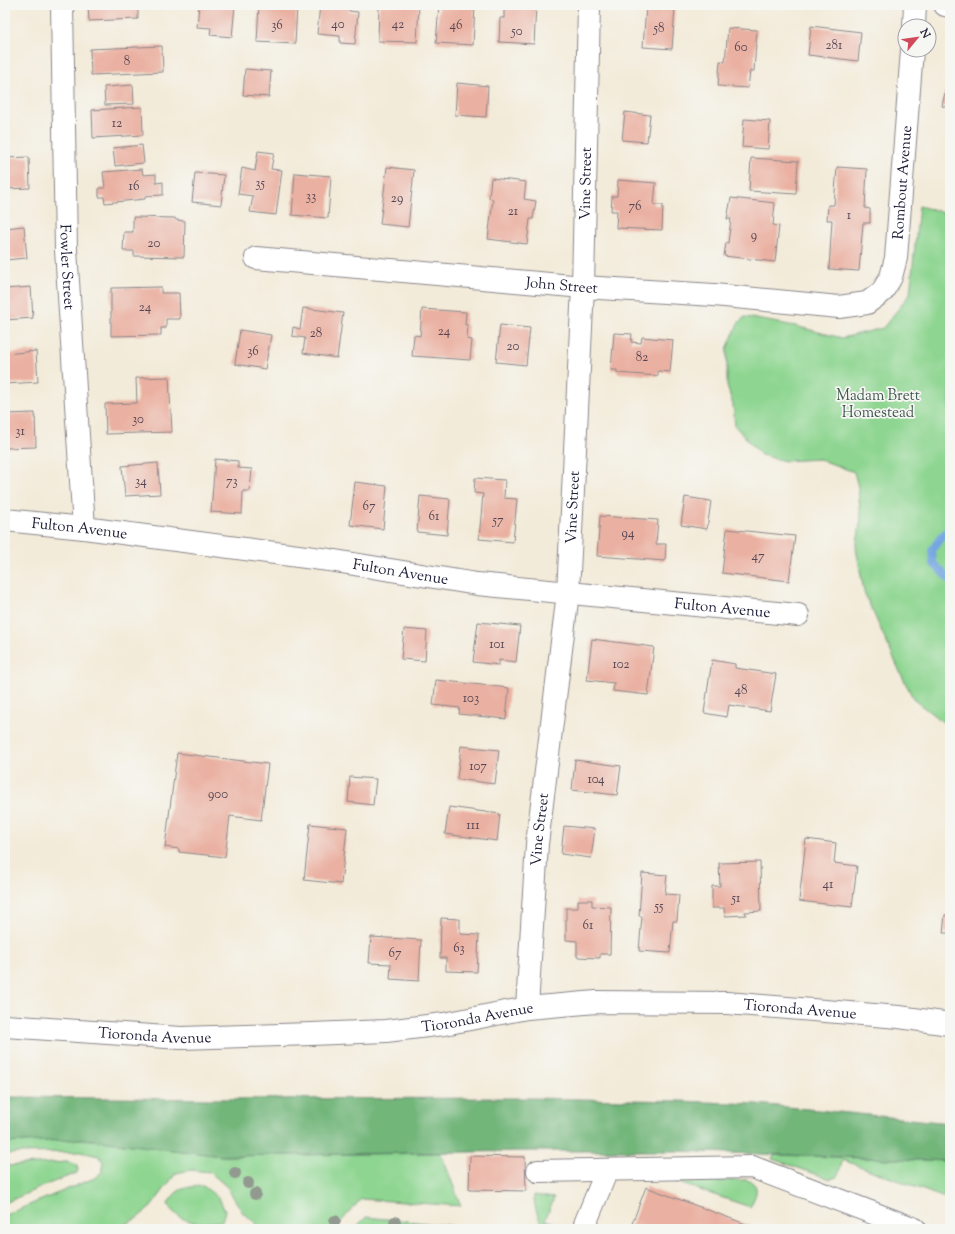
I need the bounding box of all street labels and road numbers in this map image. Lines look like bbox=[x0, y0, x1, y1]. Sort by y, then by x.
street label: Rombout Avenue bbox=[888, 125, 918, 240]
street label: Vine Street bbox=[575, 147, 598, 220]
street label: Fowler Street bbox=[54, 224, 79, 310]
street label: John Street bbox=[524, 273, 598, 300]
street label: Vine Street bbox=[561, 470, 586, 544]
street label: Fulton Avenue bbox=[30, 514, 129, 546]
street label: Fulton Avenue bbox=[351, 555, 450, 591]
street label: Fulton Avenue bbox=[673, 594, 771, 624]
street label: Vine Street bbox=[527, 792, 555, 867]
street label: Tioronda Avenue bbox=[742, 995, 857, 1026]
street label: Tioronda Avenue bbox=[420, 998, 534, 1039]
street label: Tioronda Avenue bbox=[97, 1023, 212, 1050]

